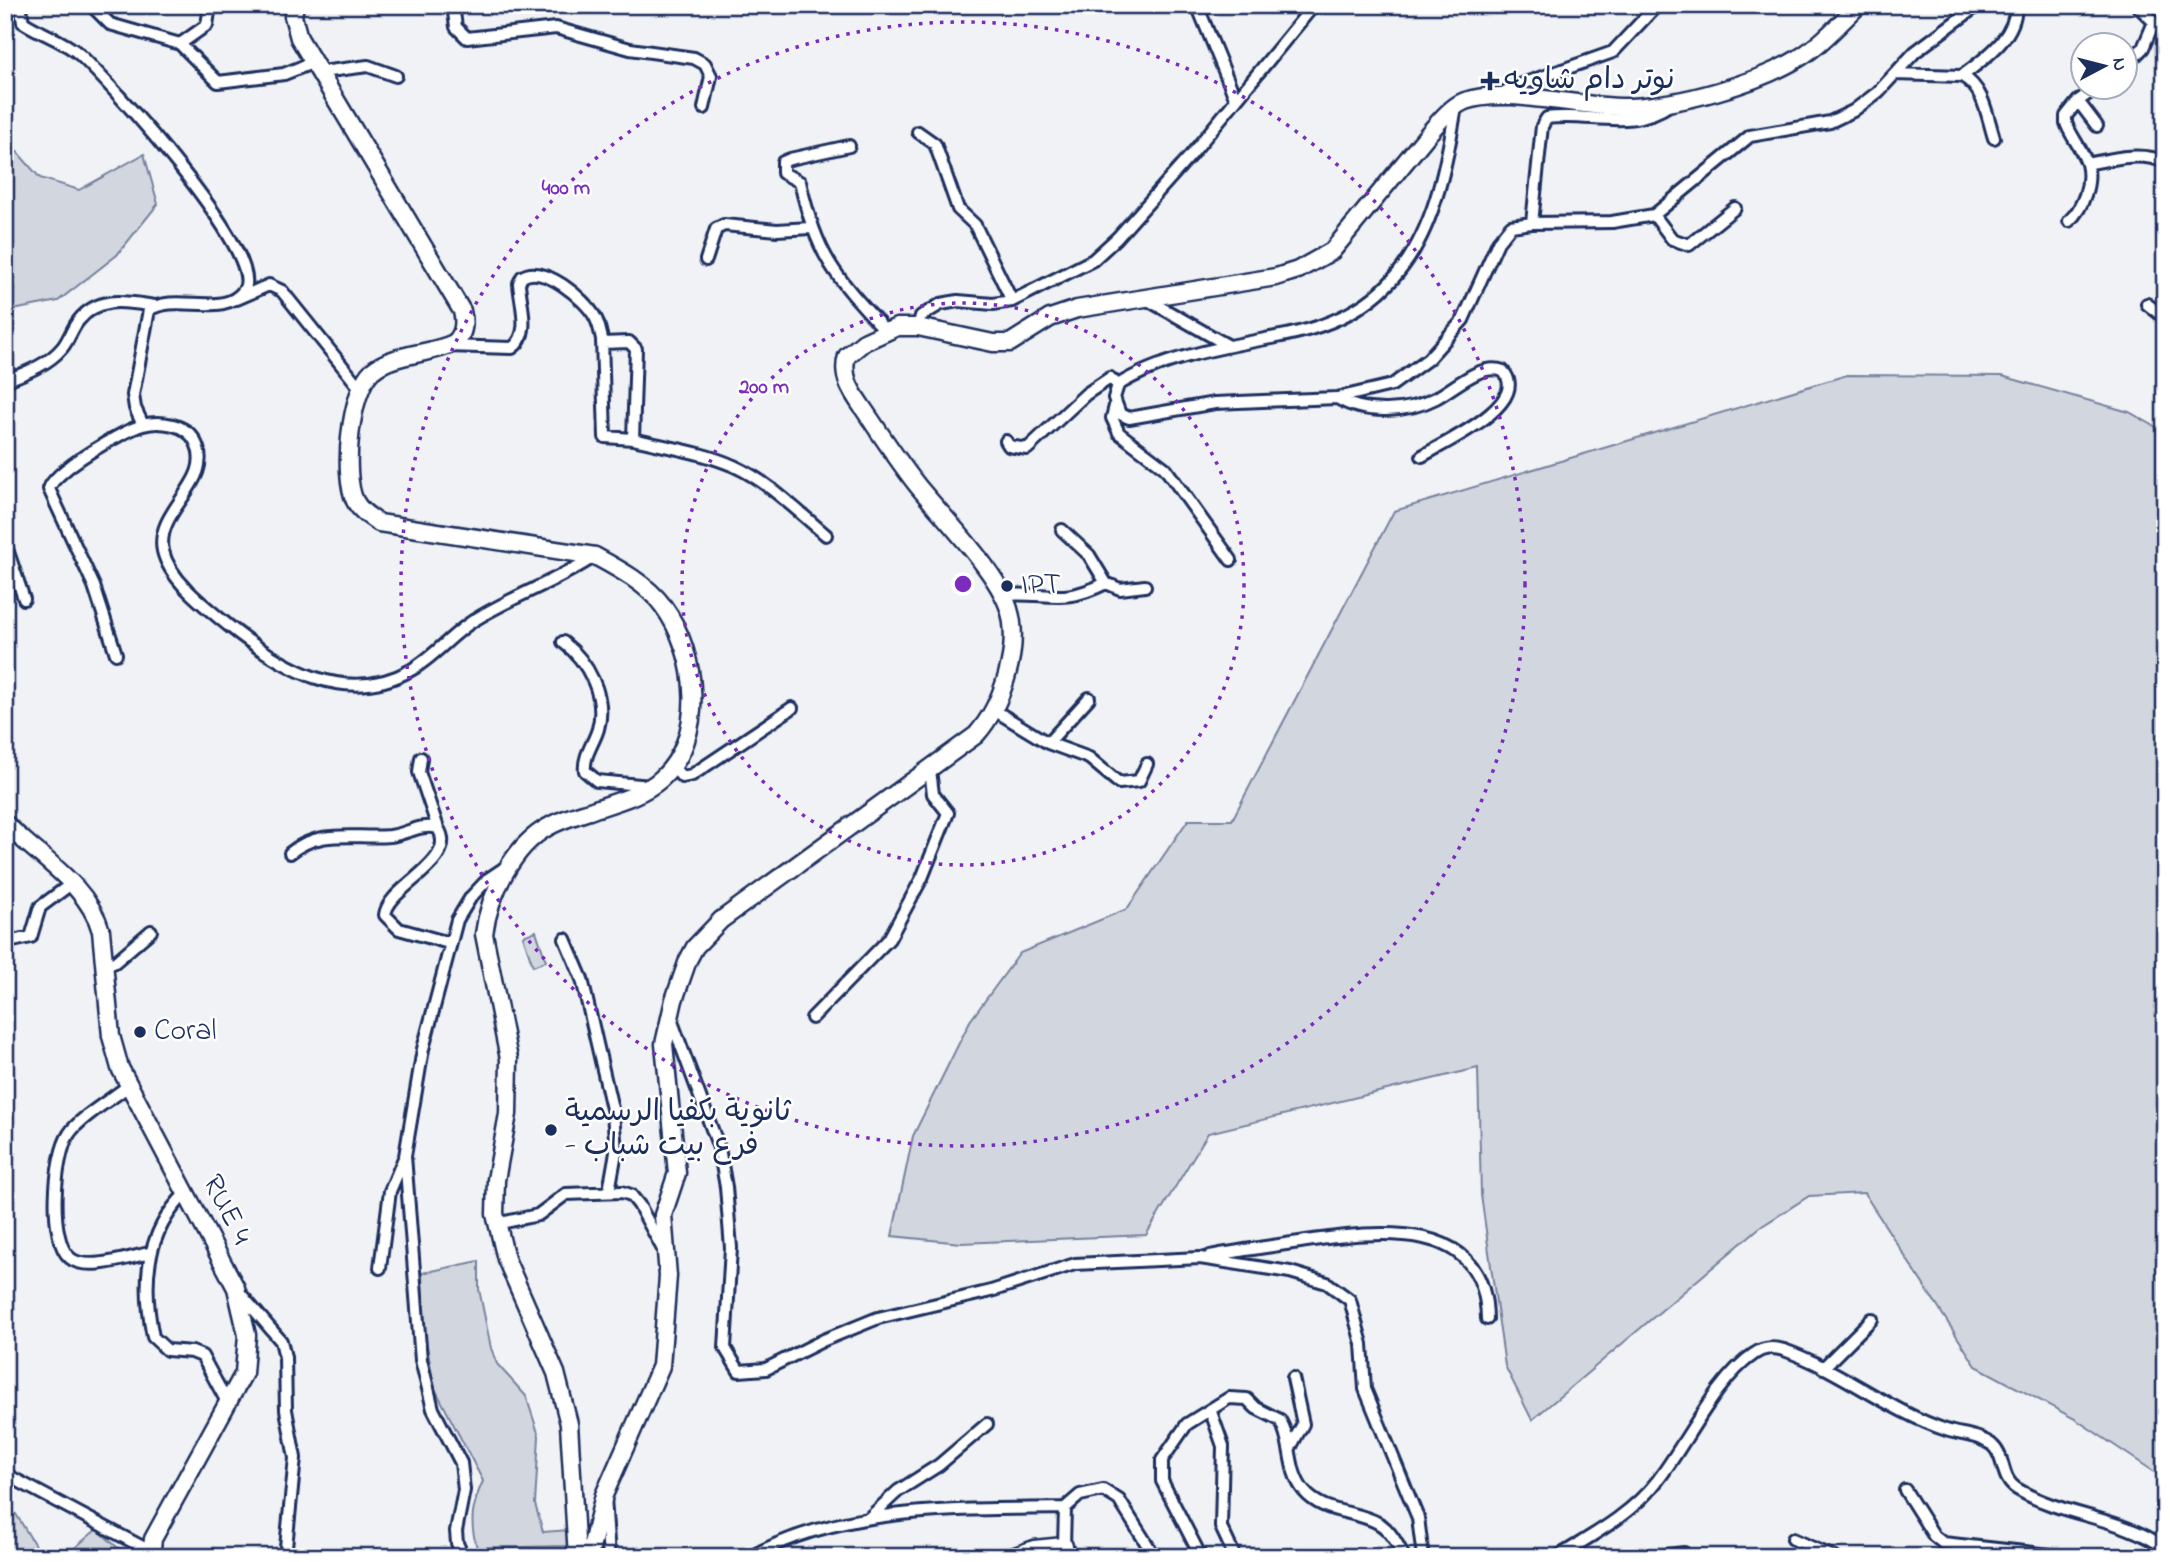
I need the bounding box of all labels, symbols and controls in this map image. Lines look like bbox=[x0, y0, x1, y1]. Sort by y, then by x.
north arrow bbox=[2068, 32, 2138, 102]
text: N bbox=[2104, 56, 2133, 72]
place label: نوتر دام شاويه bbox=[1504, 59, 1675, 103]
marker: نوتر دام شاويه bbox=[1482, 73, 1498, 89]
text: 400 m bbox=[542, 174, 590, 204]
text: 200 m bbox=[738, 373, 789, 403]
place label: IPT bbox=[1021, 564, 1061, 608]
centre of rings bbox=[951, 572, 975, 596]
marker: IPT bbox=[999, 578, 1015, 594]
place label: Coral bbox=[154, 1010, 217, 1054]
marker: Coral bbox=[132, 1024, 148, 1040]
place label: ثانوية بكفيا الرسمية - فرع بيت شباب bbox=[565, 1091, 792, 1169]
marker: ثانوية بكفيا الرسمية - فرع بيت شباب bbox=[543, 1122, 559, 1138]
street label: RUE 4 bbox=[190, 1167, 262, 1253]

